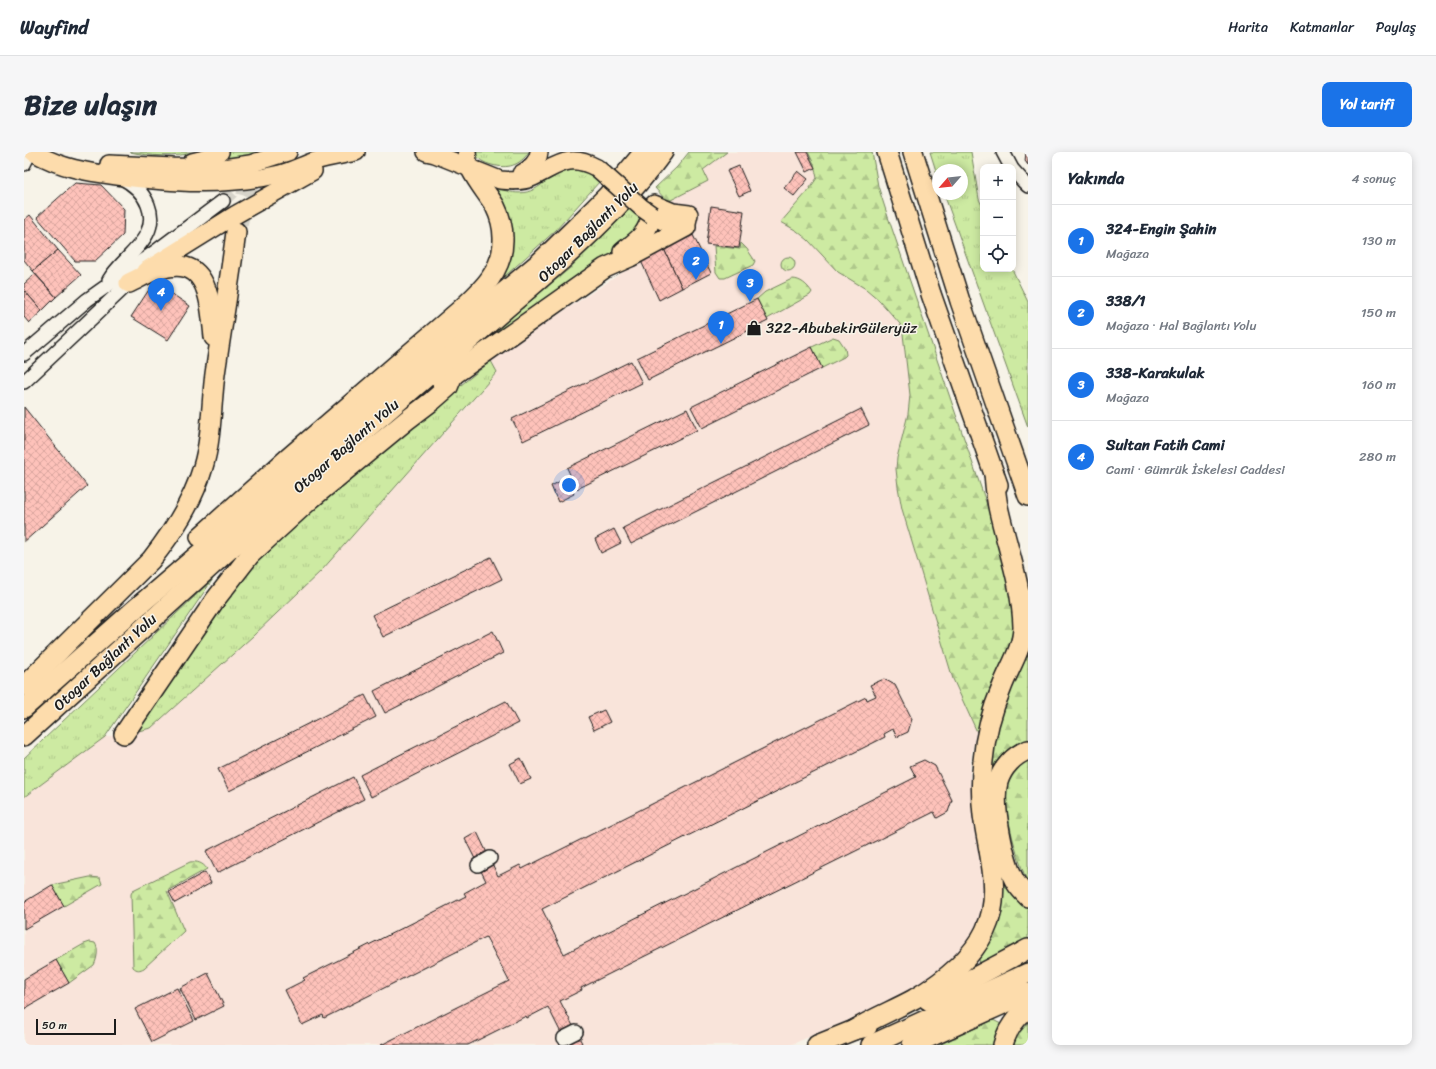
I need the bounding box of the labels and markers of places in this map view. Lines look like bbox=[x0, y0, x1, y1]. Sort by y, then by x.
pin: 2 bbox=[683, 247, 709, 280]
pin: 3 bbox=[737, 269, 763, 302]
pin: 4 bbox=[148, 278, 174, 311]
pin: 1 bbox=[708, 311, 734, 344]
place label: 322-AbubekirGüleryüz bbox=[766, 315, 918, 341]
shop icon: 322-AbubekirGüleryüz bbox=[745, 319, 763, 337]

